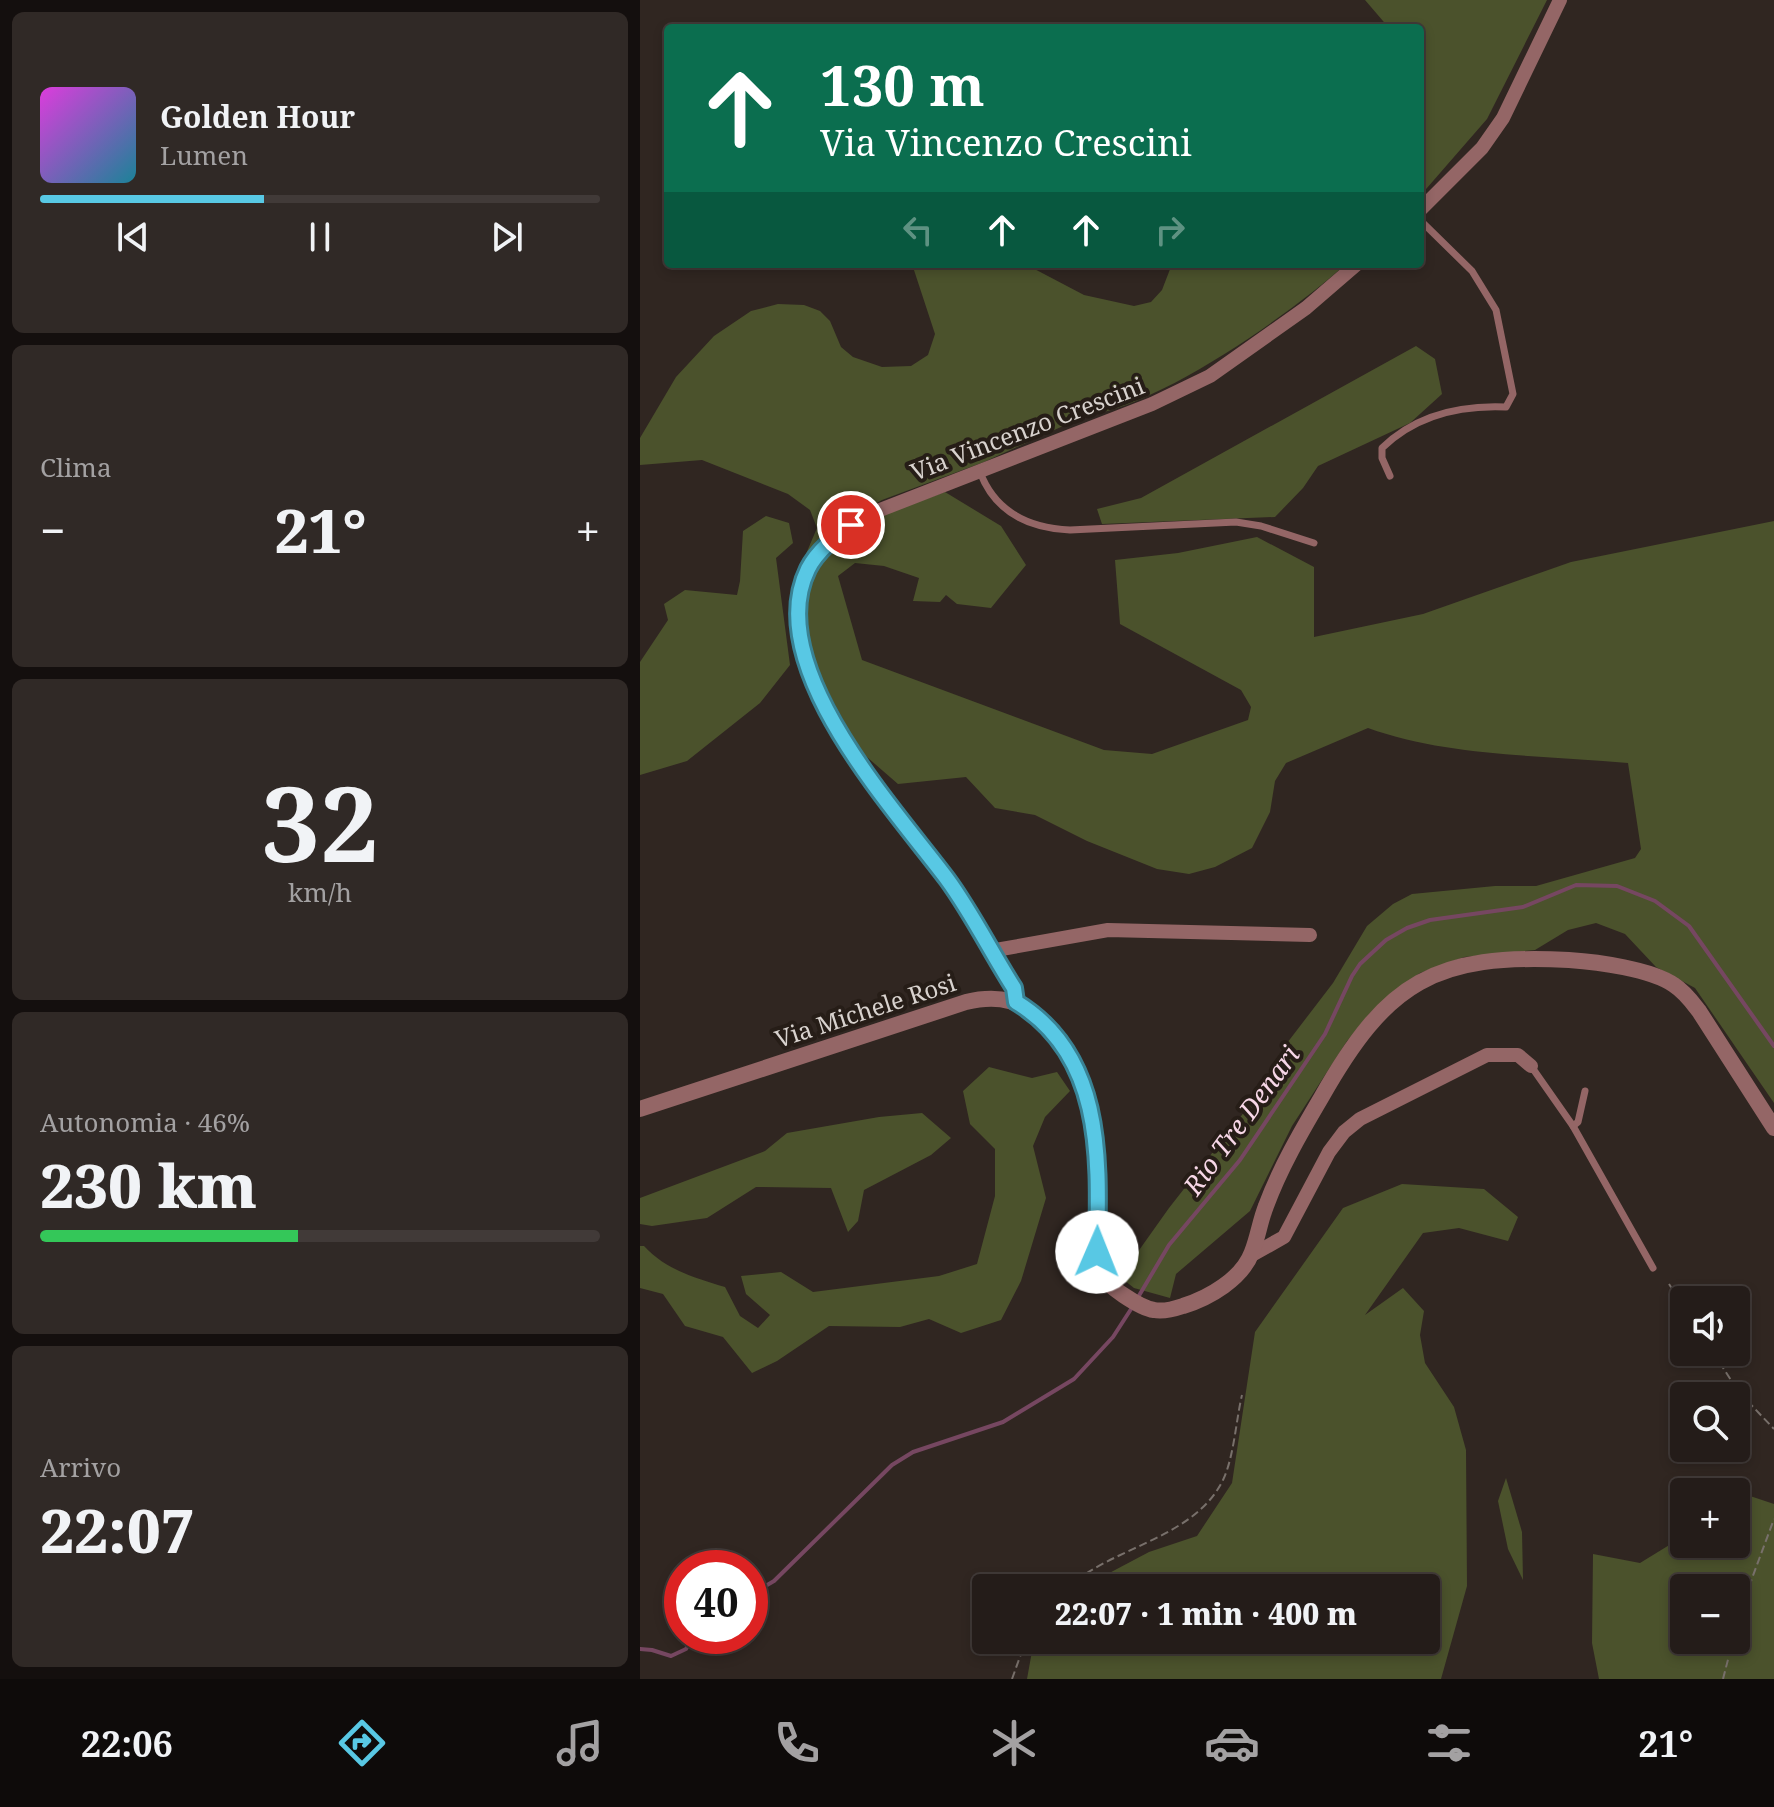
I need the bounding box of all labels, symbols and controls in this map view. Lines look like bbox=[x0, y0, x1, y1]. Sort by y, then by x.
text: 130 m bbox=[820, 46, 985, 122]
icon: ahead bbox=[688, 56, 792, 160]
text: Golden Hour bbox=[160, 96, 355, 137]
text: Via Vincenzo Crescini bbox=[820, 118, 1192, 167]
text: Lumen bbox=[160, 137, 248, 173]
icon: left bbox=[896, 208, 940, 252]
icon: ahead bbox=[980, 208, 1024, 252]
icon: ahead bbox=[1064, 208, 1108, 252]
icon: right bbox=[1148, 208, 1192, 252]
icon: previous bbox=[111, 215, 155, 259]
icon: pause bbox=[298, 215, 342, 259]
icon: next bbox=[485, 215, 529, 259]
street label: Via Vincenzo Crescini bbox=[905, 368, 1149, 488]
text: Clima bbox=[40, 449, 112, 485]
text: 21° bbox=[274, 489, 366, 571]
pin bbox=[817, 491, 885, 559]
text: − bbox=[40, 500, 65, 560]
text: + bbox=[575, 500, 600, 560]
icon: arrive bbox=[829, 503, 873, 547]
text: 32 bbox=[261, 751, 379, 892]
text: km/h bbox=[288, 874, 352, 910]
street label: Via Michele Rosi bbox=[770, 965, 960, 1055]
water label: Rio Tre Denari bbox=[1174, 1038, 1307, 1203]
text: Autonomia · 46% bbox=[40, 1104, 250, 1140]
text: 230 km bbox=[40, 1144, 257, 1226]
position arrow bbox=[1055, 1210, 1139, 1294]
map controls bbox=[1670, 1286, 1750, 1654]
button: sound bbox=[1670, 1286, 1750, 1366]
button: search bbox=[1670, 1382, 1750, 1462]
text: Arrivo bbox=[40, 1449, 121, 1485]
button: + bbox=[1670, 1478, 1750, 1558]
text: 22:07 bbox=[40, 1489, 195, 1571]
speed limit sign: 40 bbox=[664, 1550, 768, 1654]
button: − bbox=[1670, 1574, 1750, 1654]
text: 22:07 · 1 min · 400 m bbox=[1055, 1593, 1357, 1634]
icon: directions bbox=[334, 1715, 390, 1771]
icon: music bbox=[552, 1715, 608, 1771]
icon: phone bbox=[769, 1715, 825, 1771]
icon: climate bbox=[986, 1715, 1042, 1771]
icon: car bbox=[1204, 1715, 1260, 1771]
icon: filters bbox=[1421, 1715, 1477, 1771]
text: 22:06 bbox=[81, 1719, 173, 1768]
text: 21° bbox=[1638, 1719, 1693, 1768]

